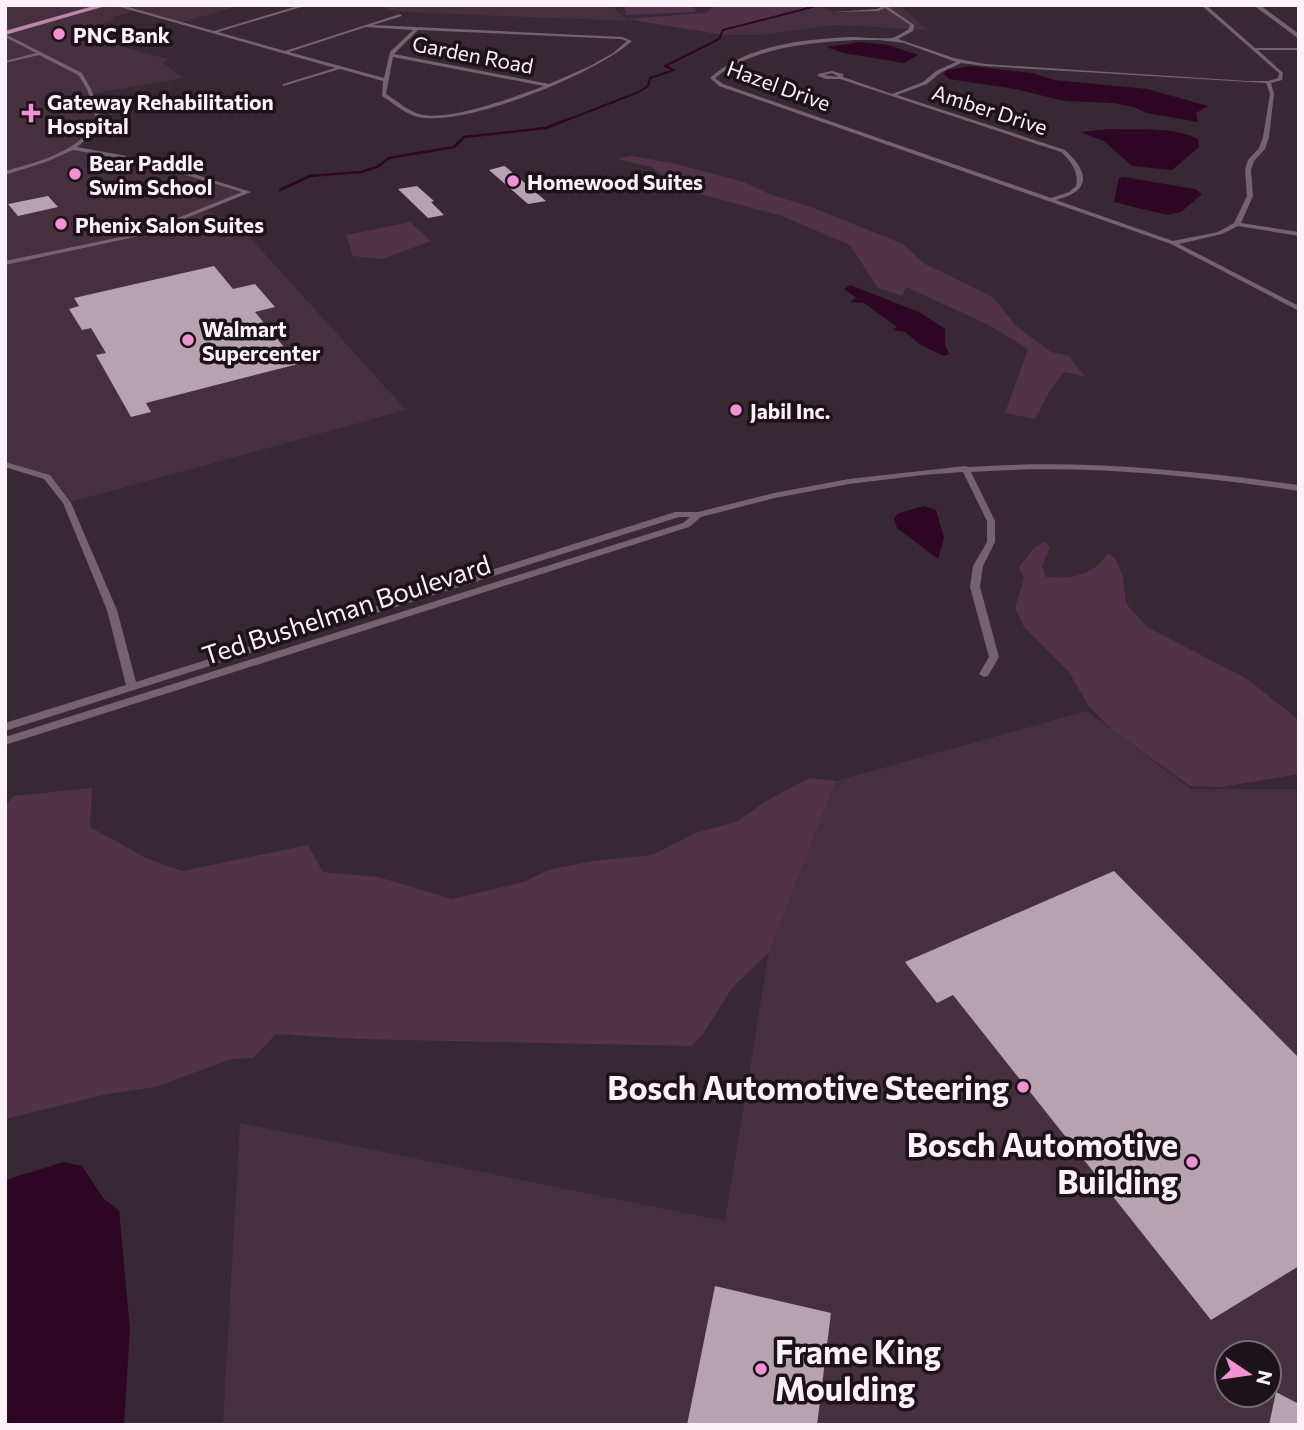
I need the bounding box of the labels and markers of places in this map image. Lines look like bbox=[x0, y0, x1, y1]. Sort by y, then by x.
place label: PNC Bank bbox=[73, 22, 170, 47]
marker: PNC Bank bbox=[51, 26, 67, 42]
place label: Gateway Rehabilitation Hospital bbox=[47, 89, 274, 138]
marker: Gateway Rehabilitation Hospital bbox=[21, 103, 41, 123]
place label: Bear Paddle Swim School bbox=[89, 150, 212, 199]
marker: Bear Paddle Swim School bbox=[67, 166, 83, 182]
place label: Homewood Suites bbox=[527, 169, 703, 194]
marker: Homewood Suites bbox=[505, 173, 521, 189]
place label: Phenix Salon Suites bbox=[75, 212, 264, 237]
marker: Phenix Salon Suites bbox=[53, 216, 69, 232]
place label: Walmart Supercenter bbox=[202, 316, 321, 365]
marker: Walmart Supercenter bbox=[180, 332, 196, 348]
place label: Jabil Inc. bbox=[750, 398, 830, 423]
marker: Jabil Inc. bbox=[728, 402, 744, 418]
place label: Bosch Automotive Steering bbox=[607, 1067, 1009, 1107]
marker: Bosch Automotive Steering bbox=[1015, 1079, 1031, 1095]
place label: Bosch Automotive Building bbox=[907, 1124, 1178, 1201]
marker: Bosch Automotive Building bbox=[1184, 1154, 1200, 1170]
place label: Frame King Moulding bbox=[775, 1331, 942, 1408]
marker: Frame King Moulding bbox=[753, 1361, 769, 1377]

